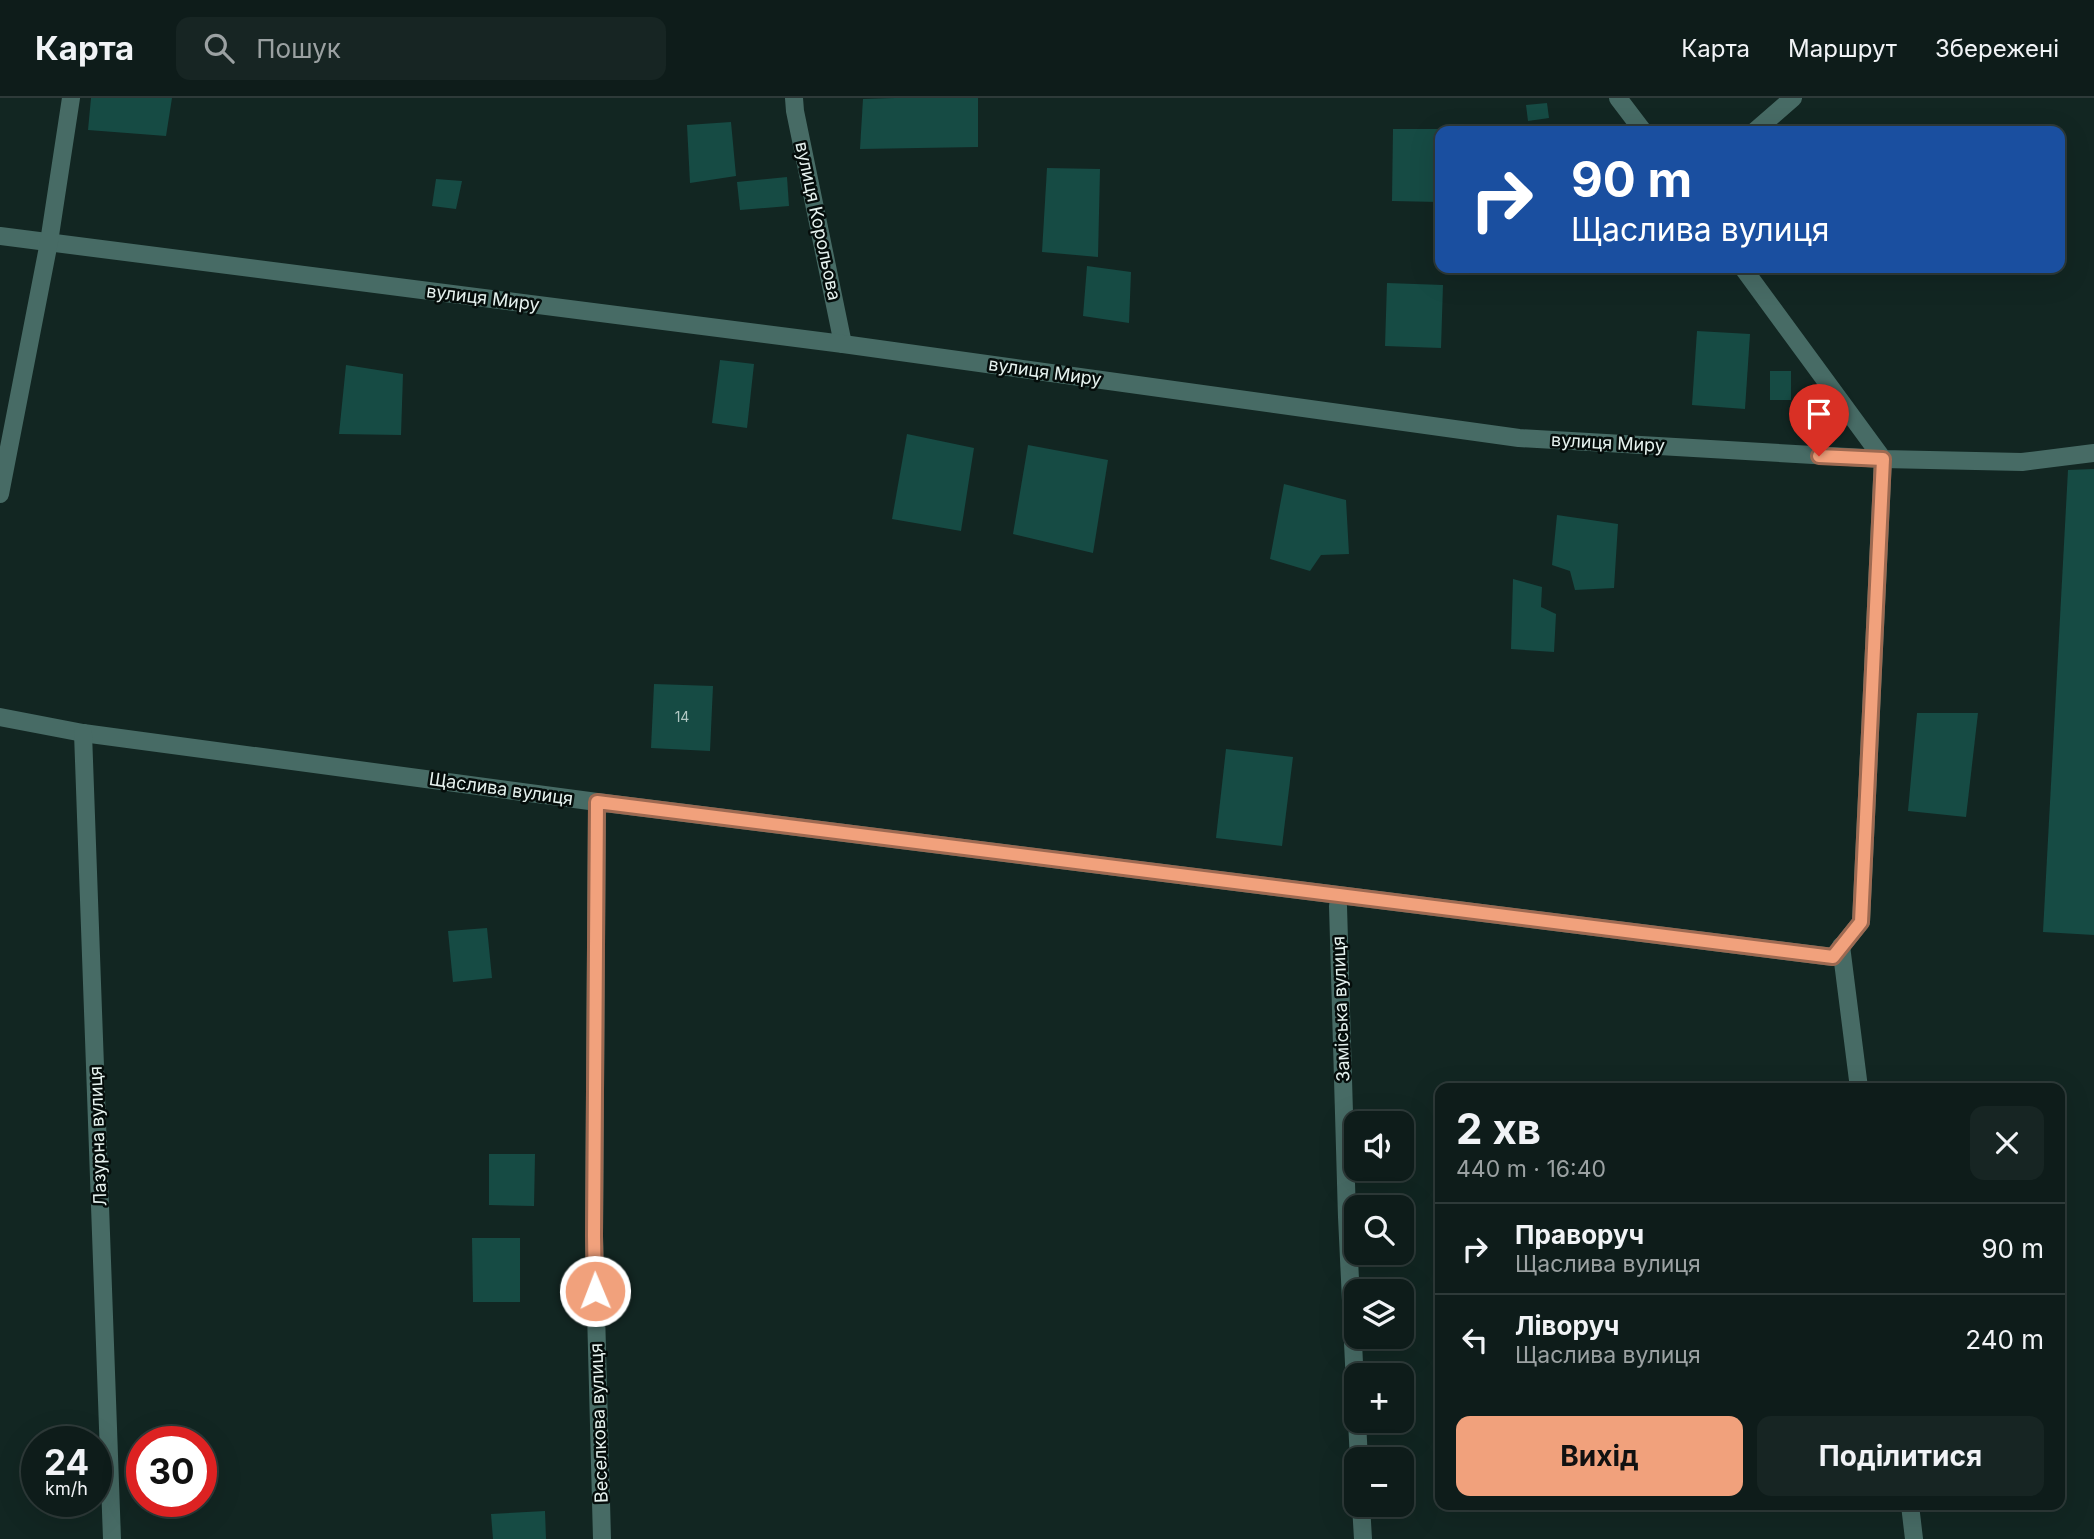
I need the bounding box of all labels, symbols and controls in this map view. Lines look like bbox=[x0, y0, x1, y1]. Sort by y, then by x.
search box bbox=[176, 17, 666, 80]
text: Карта bbox=[35, 28, 134, 68]
icon: search bbox=[200, 29, 238, 67]
text: Пошук bbox=[256, 33, 341, 64]
text: Карта bbox=[1681, 34, 1750, 63]
text: Маршрут bbox=[1788, 34, 1897, 63]
text: Збережені bbox=[1935, 34, 2059, 63]
street label: вулиця Корольова bbox=[791, 140, 846, 302]
text: 90 m bbox=[1571, 150, 1692, 209]
icon: right bbox=[1456, 154, 1547, 245]
text: Щаслива вулиця bbox=[1571, 210, 1830, 249]
street label: вулиця Миру bbox=[425, 280, 541, 315]
street label: вулиця Миру bbox=[987, 353, 1103, 390]
pin bbox=[1789, 384, 1849, 456]
icon: arrive bbox=[1800, 395, 1838, 433]
street label: вулиця Миру bbox=[1551, 429, 1665, 456]
house number: 14 bbox=[675, 708, 689, 725]
street label: Щаслива вулиця bbox=[428, 768, 575, 809]
street label: Заміська вулиця bbox=[1327, 936, 1354, 1082]
street label: Лазурна вулиця bbox=[85, 1066, 110, 1207]
text: 2 хв bbox=[1456, 1103, 1541, 1154]
button: close bbox=[1970, 1106, 2044, 1180]
map controls bbox=[1344, 1111, 1414, 1517]
button: sound bbox=[1344, 1111, 1414, 1181]
text: 440 m · 16:40 bbox=[1456, 1155, 1606, 1183]
button: search bbox=[1344, 1195, 1414, 1265]
text: Праворуч bbox=[1515, 1219, 1644, 1250]
icon: right bbox=[1456, 1230, 1494, 1268]
text: 90 m bbox=[1981, 1233, 2044, 1264]
text: Щаслива вулиця bbox=[1515, 1250, 1701, 1278]
position arrow bbox=[558, 1254, 632, 1328]
button: layers bbox=[1344, 1279, 1414, 1349]
text: Ліворуч bbox=[1515, 1310, 1619, 1341]
icon: left bbox=[1456, 1321, 1494, 1359]
text: 240 m bbox=[1965, 1324, 2044, 1355]
text: Щаслива вулиця bbox=[1515, 1341, 1701, 1369]
street label: Веселкова вулиця bbox=[585, 1343, 612, 1503]
button: + bbox=[1344, 1363, 1414, 1433]
button: Вихід bbox=[1456, 1416, 1743, 1496]
button: Поділитися bbox=[1757, 1416, 2044, 1496]
speed limit sign: 30 bbox=[126, 1426, 217, 1517]
text: 24 bbox=[44, 1441, 89, 1483]
button: − bbox=[1344, 1447, 1414, 1517]
text: km/h bbox=[45, 1478, 88, 1499]

